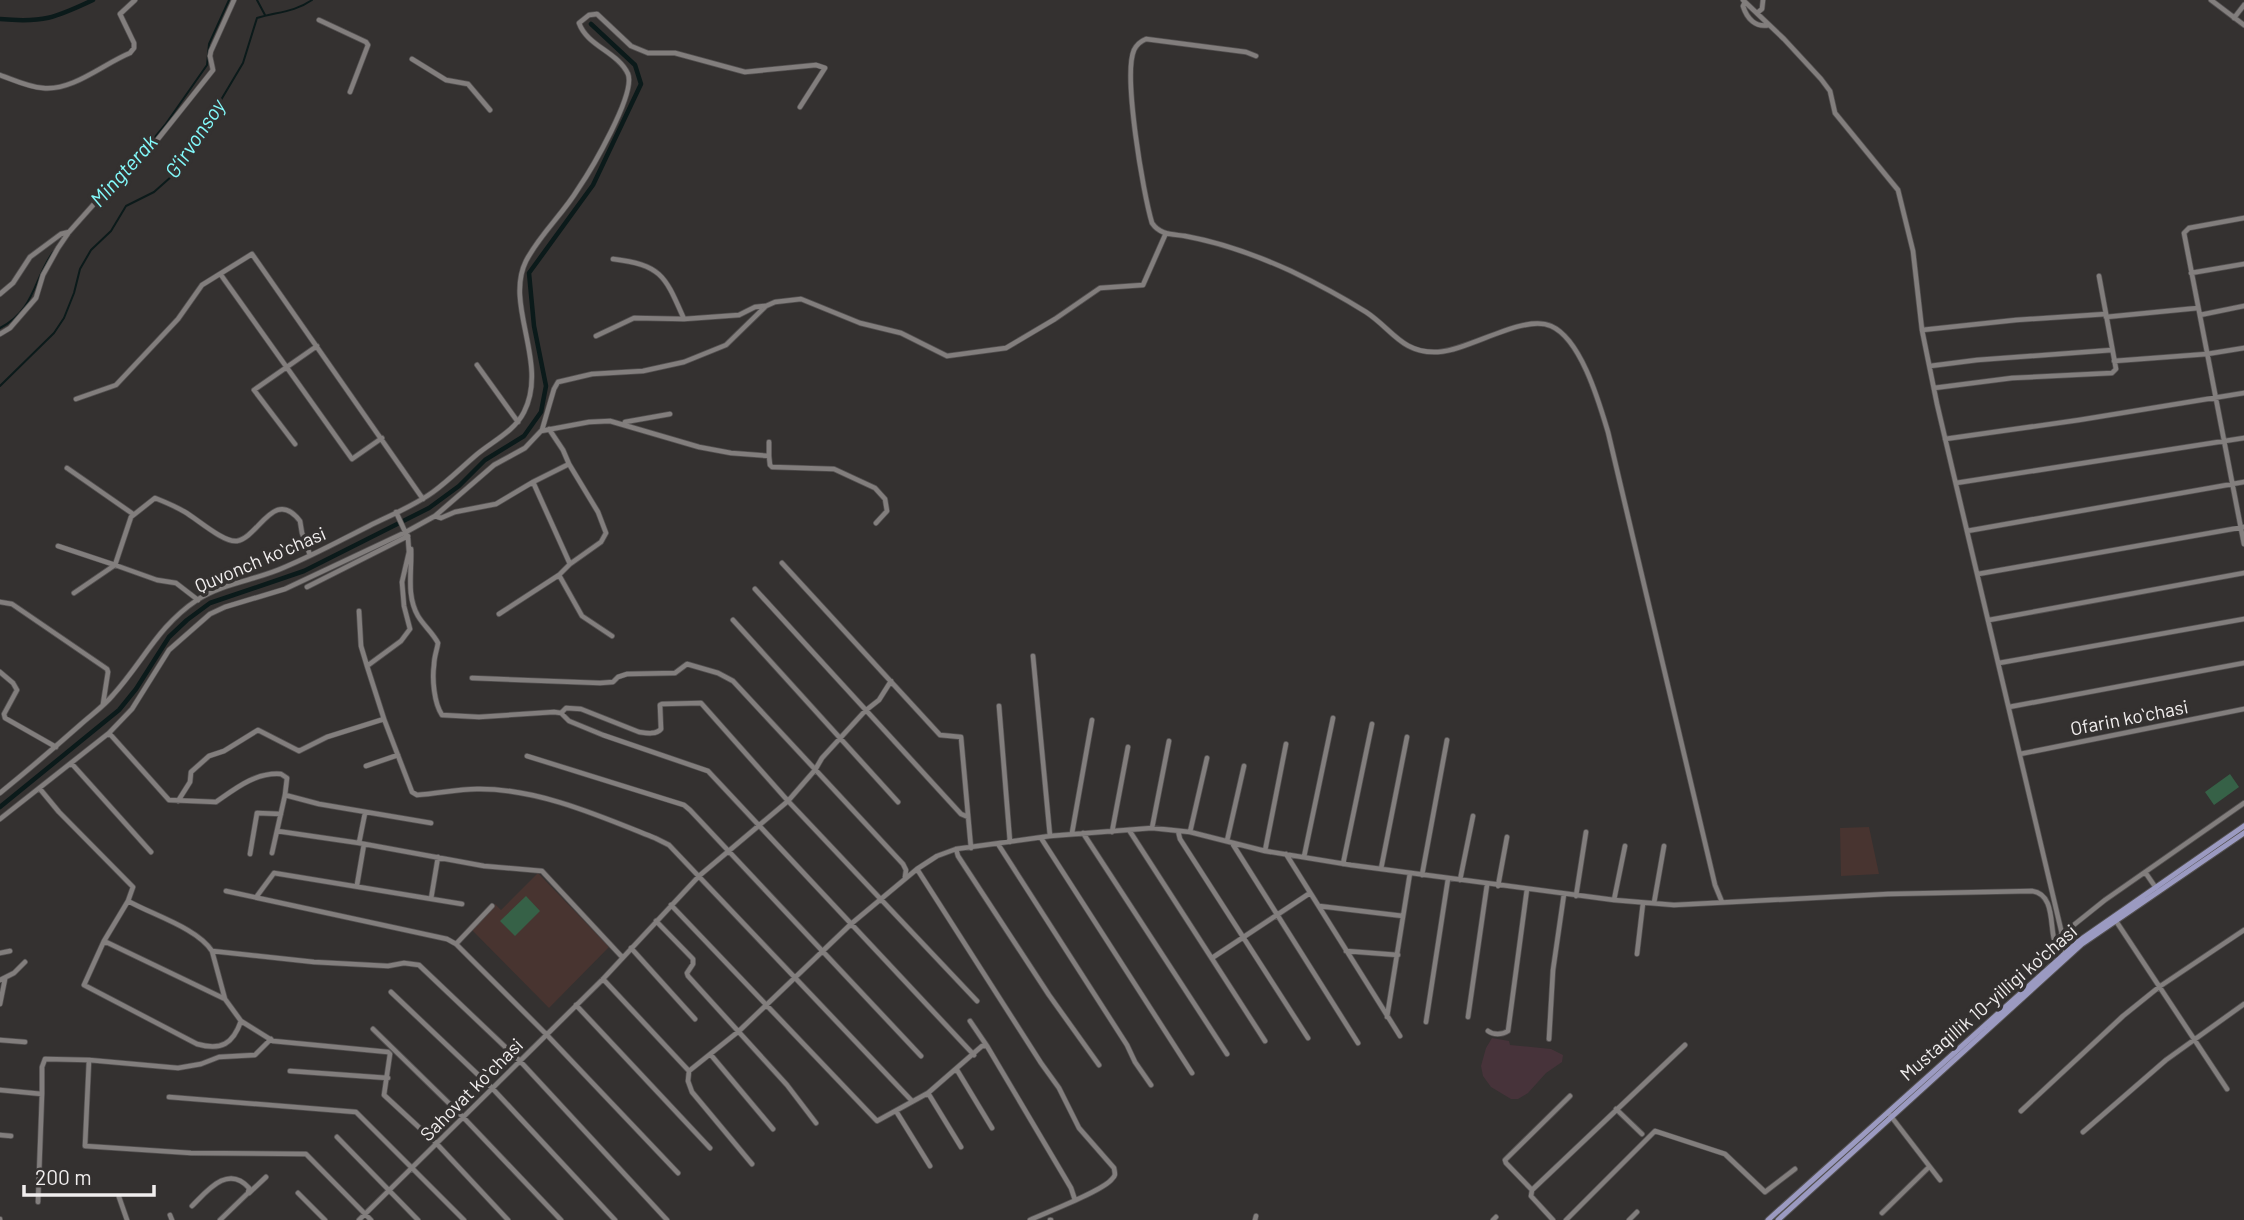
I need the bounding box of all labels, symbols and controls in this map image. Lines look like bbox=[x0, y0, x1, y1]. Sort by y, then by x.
water label: G‘irvonsoy bbox=[159, 93, 230, 182]
water label: Mingterak bbox=[84, 128, 162, 211]
street label: Quvonch koʻchasi bbox=[191, 521, 329, 597]
street label: Ofarin koʻchasi bbox=[2068, 694, 2190, 740]
street label: Mustaqillik 10-yilligi ko'chasi bbox=[1895, 919, 2081, 1085]
street label: Sahovat koʻchasi bbox=[415, 1033, 527, 1145]
scale bar bbox=[24, 1154, 154, 1198]
text: 200 m bbox=[35, 1164, 92, 1189]

